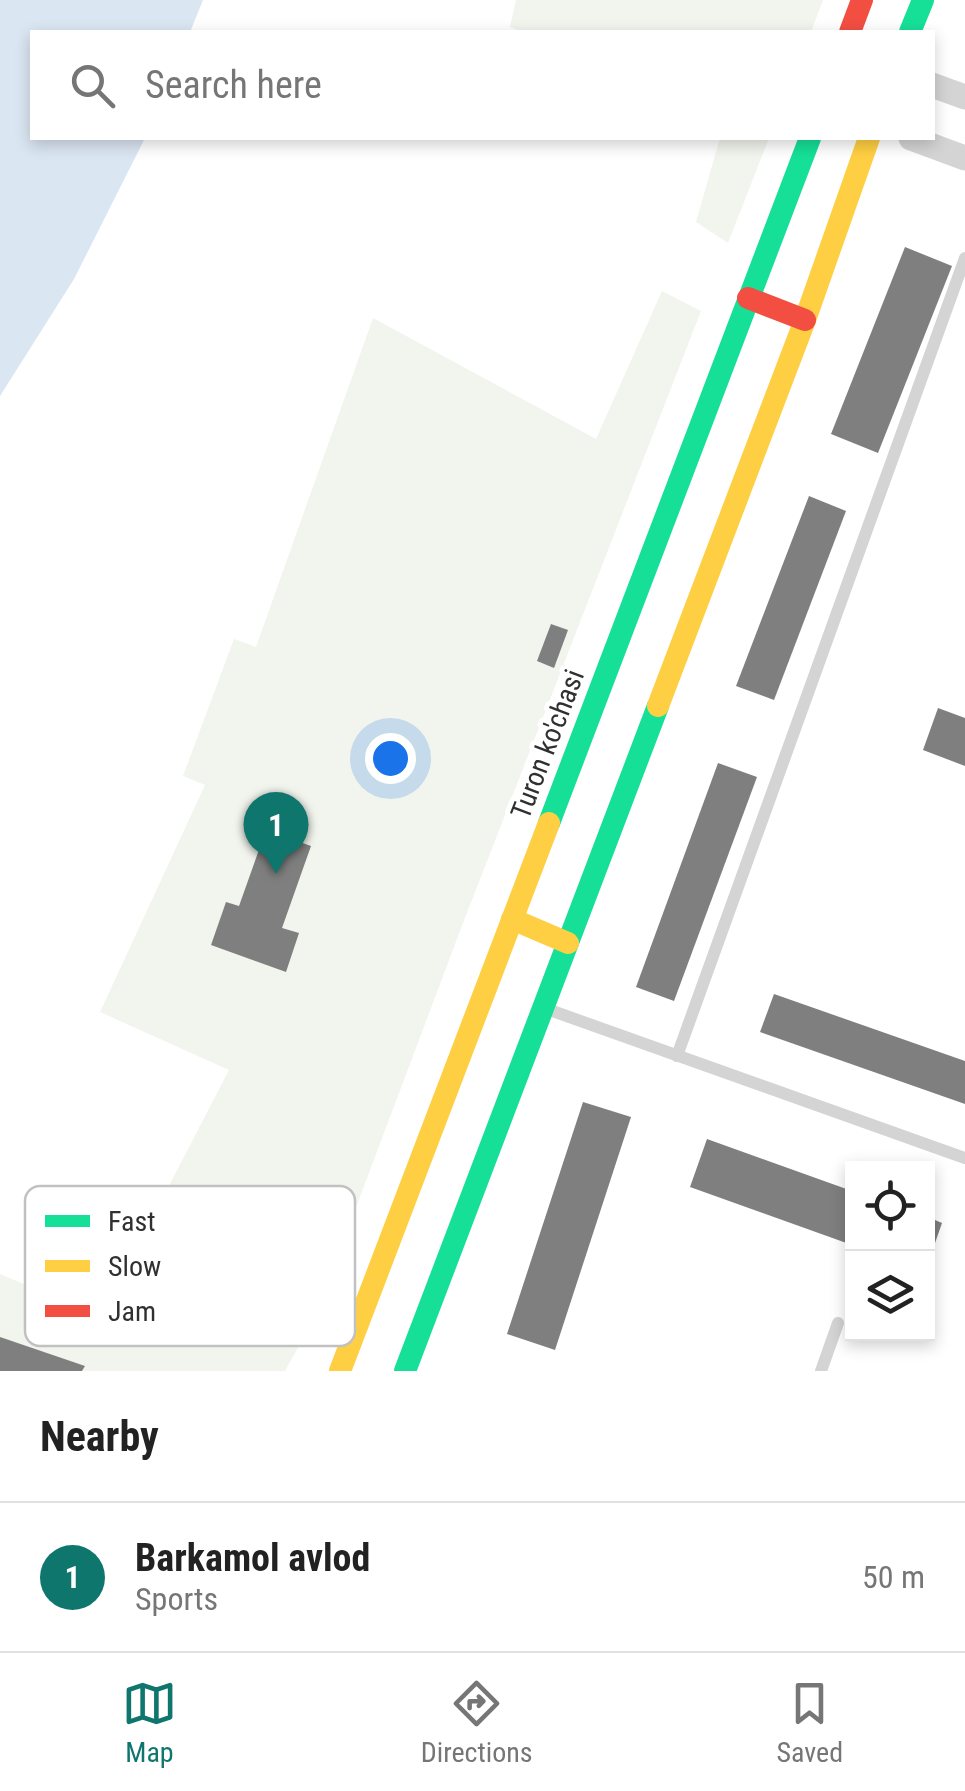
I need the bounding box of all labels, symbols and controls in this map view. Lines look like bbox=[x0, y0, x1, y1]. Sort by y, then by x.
search box bbox=[30, 30, 935, 140]
icon: search bbox=[65, 58, 120, 113]
text: Search here bbox=[145, 63, 322, 107]
street label: Turon ko'chasi bbox=[504, 665, 591, 823]
your location bbox=[365, 733, 416, 784]
pin: 1 bbox=[244, 792, 308, 874]
map controls bbox=[845, 1161, 935, 1341]
button: locate bbox=[845, 1161, 935, 1251]
legend bbox=[25, 1186, 355, 1346]
text: Fast bbox=[108, 1205, 155, 1238]
text: Slow bbox=[108, 1250, 161, 1283]
button: layers bbox=[845, 1251, 935, 1341]
text: Jam bbox=[108, 1295, 156, 1328]
text: Nearby bbox=[40, 1412, 159, 1461]
text: Barkamol avlod bbox=[135, 1536, 370, 1580]
text: 1 bbox=[64, 1558, 81, 1596]
text: 50 m bbox=[862, 1558, 925, 1596]
text: Sports bbox=[135, 1580, 218, 1618]
tab: Map bbox=[122, 1676, 177, 1769]
tab: Directions bbox=[421, 1676, 533, 1769]
tab: Saved bbox=[776, 1676, 843, 1769]

